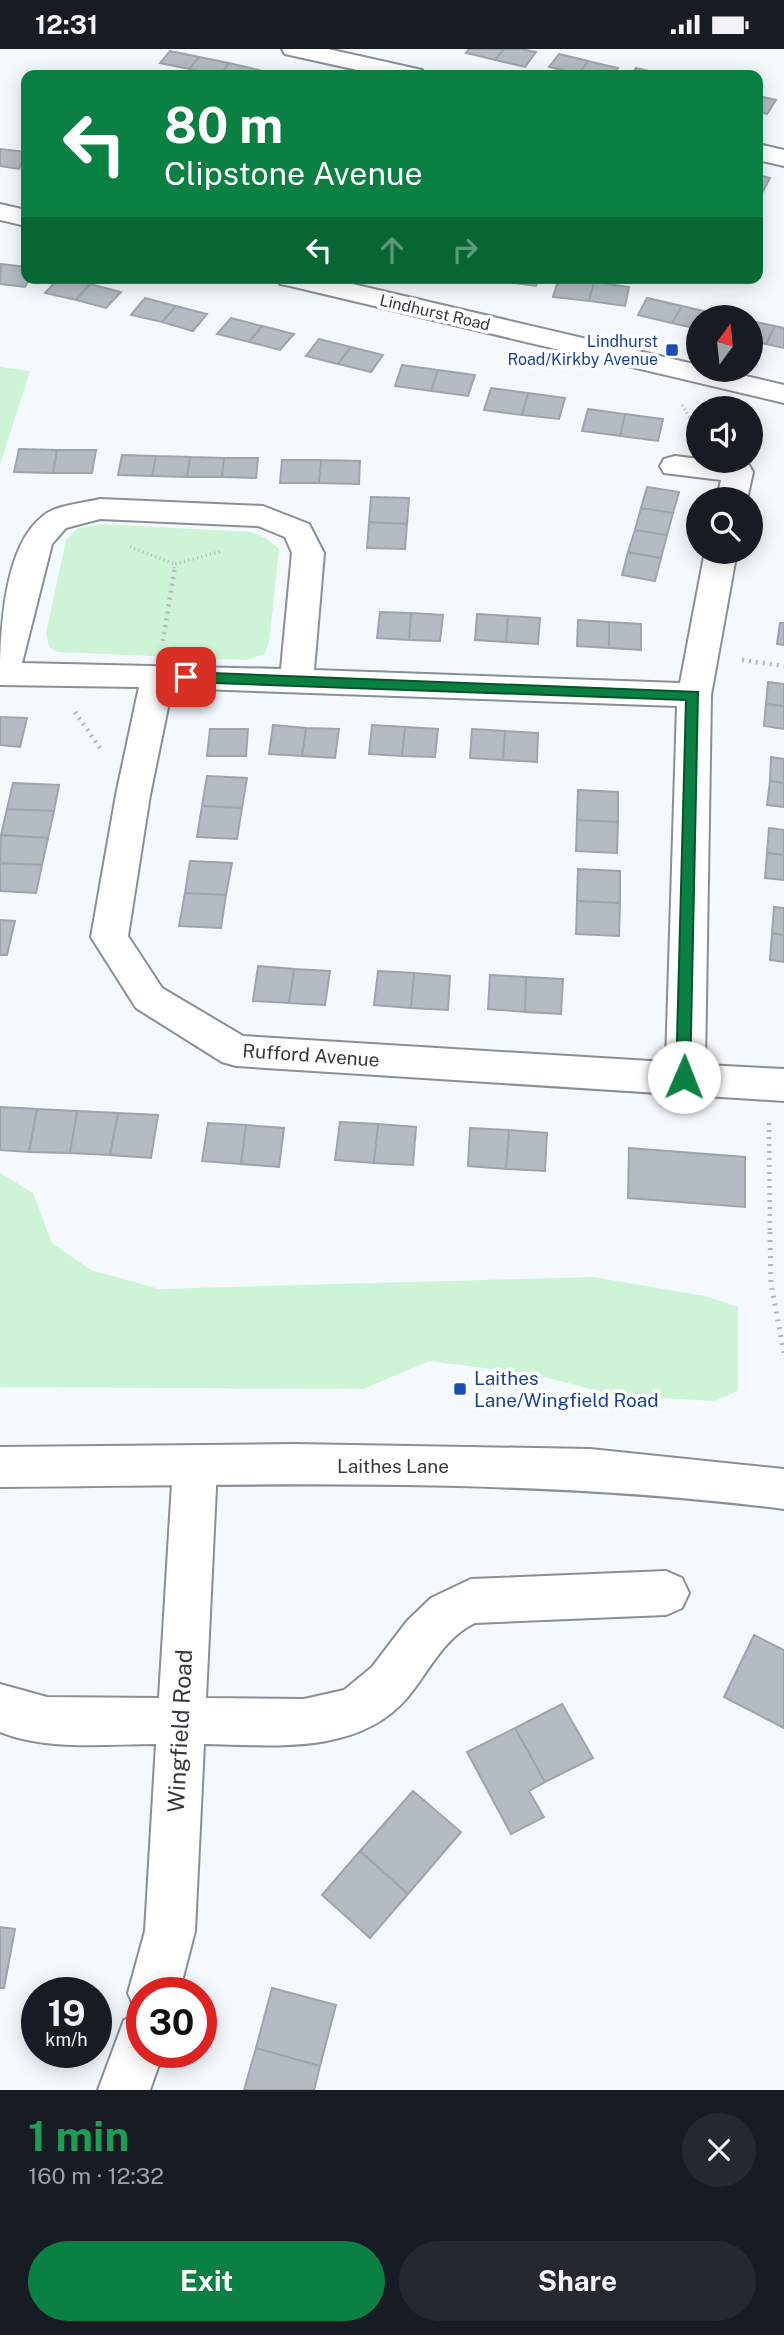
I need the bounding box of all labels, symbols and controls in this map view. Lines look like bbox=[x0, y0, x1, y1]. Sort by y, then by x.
text: 12:31 bbox=[35, 9, 98, 40]
text: 80 m bbox=[164, 96, 283, 154]
icon: left bbox=[49, 98, 140, 189]
text: Clipstone Avenue bbox=[164, 155, 423, 192]
icon: left bbox=[300, 231, 338, 269]
icon: ahead bbox=[373, 231, 411, 269]
icon: right bbox=[446, 231, 484, 269]
street label: Lindhurst Road bbox=[378, 291, 492, 334]
north arrow bbox=[686, 305, 763, 381]
map controls bbox=[686, 305, 763, 564]
place label: Lindhurst Road/Kirkby Avenue bbox=[508, 332, 658, 369]
marker: Lindhurst Road/Kirkby Avenue bbox=[664, 342, 680, 358]
button: sound bbox=[686, 396, 763, 473]
button: search bbox=[686, 487, 763, 564]
pin bbox=[156, 647, 216, 707]
icon: arrive bbox=[167, 658, 205, 696]
street label: Rufford Avenue bbox=[242, 1039, 380, 1071]
position arrow bbox=[647, 1040, 721, 1114]
place label: Laithes Lane/Wingfield Road bbox=[474, 1367, 659, 1411]
marker: Laithes Lane/Wingfield Road bbox=[452, 1381, 468, 1397]
street label: Laithes Lane bbox=[337, 1455, 449, 1477]
street label: Wingfield Road bbox=[162, 1649, 197, 1813]
speed limit sign: 30 bbox=[126, 1977, 217, 2068]
text: 19 bbox=[47, 1993, 86, 2034]
text: km/h bbox=[45, 2029, 88, 2050]
text: 1 min bbox=[28, 2111, 129, 2160]
button: close bbox=[682, 2113, 756, 2187]
text: 160 m · 12:32 bbox=[28, 2162, 164, 2189]
button: Exit bbox=[28, 2241, 385, 2321]
button: Share bbox=[399, 2241, 756, 2321]

